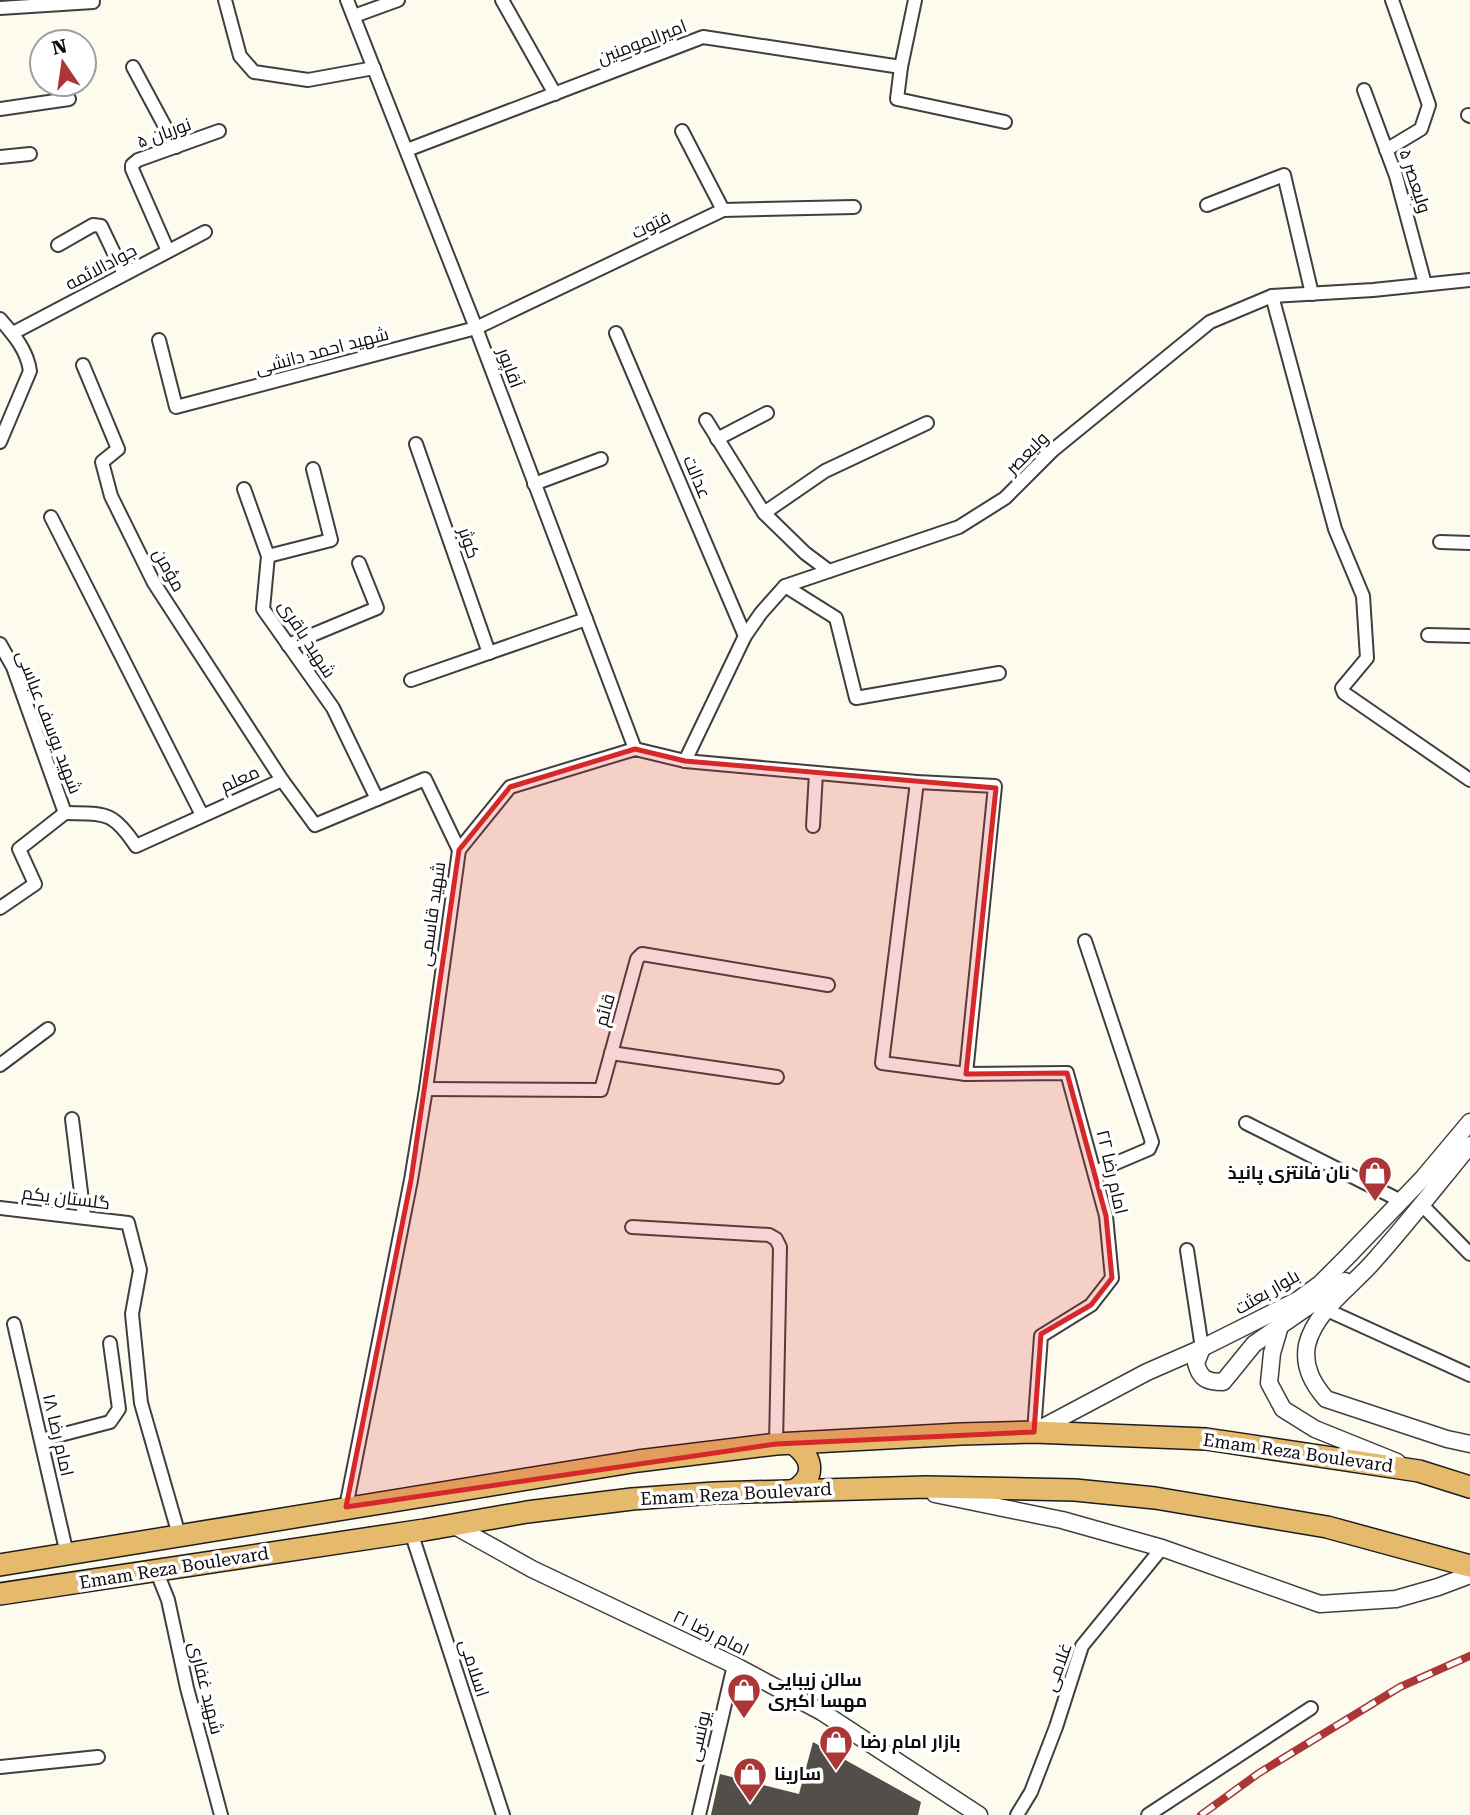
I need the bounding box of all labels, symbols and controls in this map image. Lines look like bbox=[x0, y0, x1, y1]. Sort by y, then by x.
street label: اميرالمومنين bbox=[594, 15, 690, 69]
north arrow bbox=[28, 28, 98, 98]
text: N bbox=[50, 34, 69, 60]
street label: نوریان ۵ bbox=[134, 113, 194, 153]
street label: ولیعصر ۵ bbox=[1394, 146, 1436, 216]
street label: فتوت bbox=[628, 206, 674, 244]
street label: جوادالائمه bbox=[62, 239, 140, 295]
street label: شهید احمد دانشی bbox=[253, 323, 391, 379]
street label: آقاپور bbox=[491, 344, 527, 392]
street label: ولیعصر bbox=[1000, 427, 1053, 480]
street label: عدالت bbox=[679, 452, 716, 502]
street label: کوثر bbox=[453, 523, 485, 562]
street label: مؤمن bbox=[148, 545, 190, 595]
street label: شهید باقری bbox=[274, 596, 340, 682]
street label: شهید یوسف عباسی bbox=[12, 647, 86, 797]
street label: معلم bbox=[217, 761, 263, 798]
street label: شهید قاسمی bbox=[414, 860, 450, 968]
street label: قائم bbox=[590, 991, 621, 1029]
street label: امام رضا ۲۲ bbox=[1091, 1128, 1132, 1217]
shop icon: نان فانتزی پانیذ bbox=[1356, 1154, 1394, 1203]
place label: نان فانتزی پانیذ bbox=[1228, 1162, 1350, 1185]
street label: گلستان یکم bbox=[20, 1182, 111, 1215]
street label: بلوار بعثت bbox=[1231, 1265, 1303, 1319]
street label: امام رضا ۱۸ bbox=[37, 1392, 78, 1478]
street label: Emam Reza Boulevard bbox=[1202, 1429, 1395, 1476]
street label: Emam Reza Boulevard bbox=[640, 1478, 833, 1509]
street label: Emam Reza Boulevard bbox=[78, 1542, 271, 1593]
street label: امام رضا ۲۱ bbox=[669, 1605, 753, 1662]
street label: اسلامی bbox=[454, 1636, 494, 1700]
street label: شهید غفاری bbox=[184, 1639, 228, 1737]
street label: غلامی bbox=[1039, 1640, 1077, 1694]
place label: سالن زیبایی مهسا اکبری bbox=[768, 1669, 867, 1712]
shop icon: سالن زیبایی مهسا اکبری bbox=[725, 1671, 763, 1720]
street label: یونسی bbox=[682, 1708, 716, 1764]
shop icon: بازار امام رضا bbox=[817, 1723, 855, 1772]
place label: بازار امام رضا bbox=[860, 1731, 961, 1754]
shop icon: سارینا bbox=[731, 1755, 769, 1804]
place label: سارینا bbox=[774, 1763, 821, 1784]

